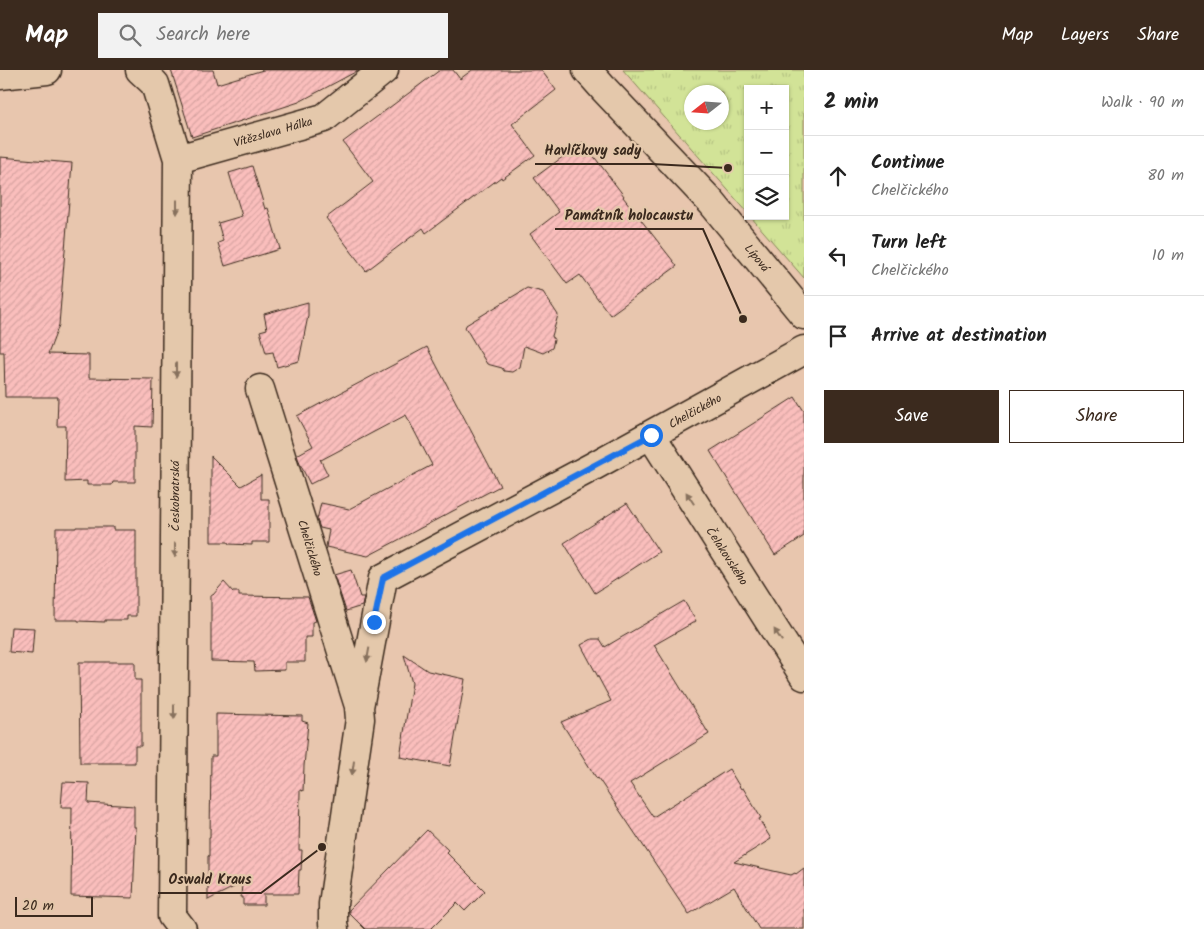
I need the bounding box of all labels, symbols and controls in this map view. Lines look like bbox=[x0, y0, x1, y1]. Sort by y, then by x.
search box bbox=[98, 13, 448, 58]
text: Map bbox=[25, 16, 68, 55]
text: Search here bbox=[156, 20, 250, 50]
icon: search bbox=[116, 21, 144, 49]
text: Map bbox=[1002, 21, 1033, 50]
text: Layers bbox=[1061, 21, 1109, 50]
text: Share bbox=[1137, 21, 1179, 50]
north arrow bbox=[684, 85, 729, 130]
map controls bbox=[744, 85, 789, 220]
button: + bbox=[744, 85, 789, 130]
text: 2 min bbox=[824, 86, 879, 119]
text: Walk · 90 m bbox=[1101, 90, 1184, 115]
street label: Vítězslava Hálka bbox=[231, 112, 315, 153]
button: − bbox=[744, 130, 789, 175]
callout: Havlíčkovy sady bbox=[535, 135, 652, 164]
text: Havlíčkovy sady bbox=[545, 140, 642, 162]
text: Continue bbox=[871, 148, 944, 178]
icon: ahead bbox=[824, 162, 852, 190]
text: 80 m bbox=[1147, 163, 1184, 188]
button: layers bbox=[744, 175, 789, 220]
text: Chelčického bbox=[871, 178, 949, 203]
one-way arrow bbox=[173, 200, 181, 216]
callout: Památník holocaustu bbox=[555, 200, 703, 229]
text: Památník holocaustu bbox=[565, 205, 693, 227]
text: Turn left bbox=[871, 228, 946, 258]
street label: Lípová bbox=[739, 240, 775, 277]
icon: left bbox=[824, 242, 852, 270]
text: 10 m bbox=[1152, 243, 1184, 268]
text: Chelčického bbox=[871, 258, 949, 283]
text: Arrive at destination bbox=[871, 321, 1047, 351]
icon: arrive bbox=[824, 322, 852, 350]
one-way arrow bbox=[172, 362, 180, 378]
street label: Chelčického bbox=[665, 389, 725, 434]
button: Save bbox=[824, 390, 999, 443]
button: Share bbox=[1009, 390, 1184, 443]
route start bbox=[640, 424, 663, 447]
street label: Českobratrská bbox=[166, 459, 185, 531]
one-way arrow bbox=[686, 491, 695, 504]
street label: Chelčického bbox=[292, 518, 327, 579]
street label: Čelakovského bbox=[701, 523, 753, 589]
one-way arrow bbox=[171, 542, 179, 558]
route end bbox=[363, 611, 386, 634]
one-way arrow bbox=[773, 628, 782, 641]
one-way arrow bbox=[364, 647, 372, 663]
one-way arrow bbox=[169, 705, 177, 721]
one-way arrow bbox=[349, 760, 357, 776]
callout: Oswald Kraus bbox=[158, 864, 261, 893]
text: Oswald Kraus bbox=[169, 869, 252, 891]
scale bar bbox=[15, 894, 92, 917]
text: 20 m bbox=[22, 895, 54, 917]

